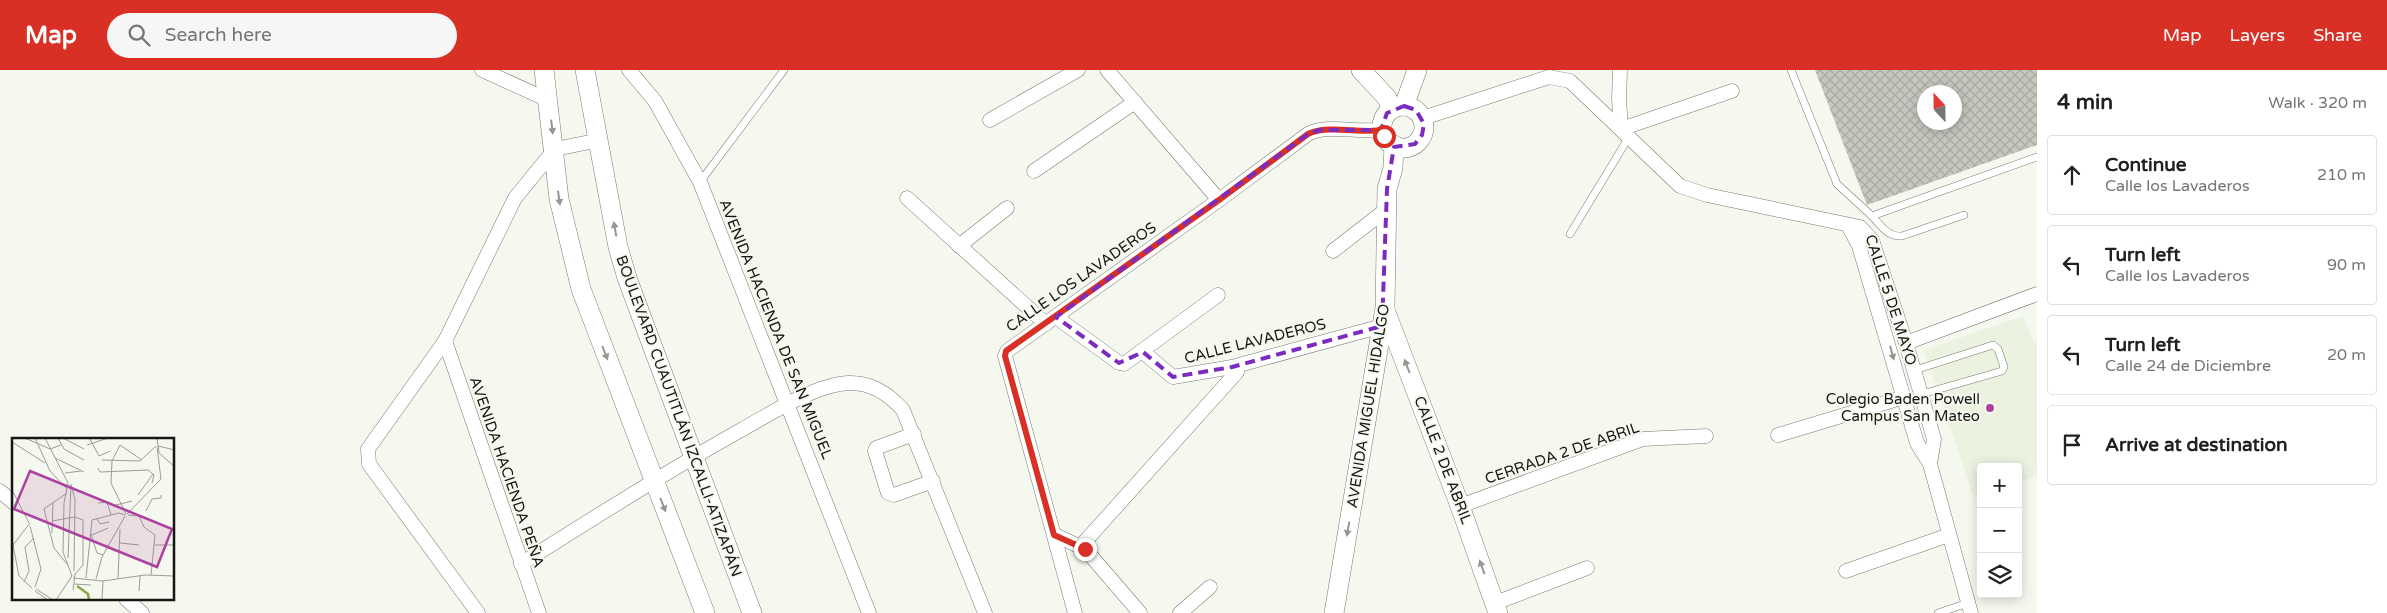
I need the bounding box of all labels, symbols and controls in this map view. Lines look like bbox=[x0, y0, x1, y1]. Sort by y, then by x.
search box bbox=[107, 13, 457, 58]
text: Map bbox=[25, 21, 77, 50]
icon: search bbox=[125, 21, 153, 49]
text: Search here bbox=[165, 24, 272, 46]
text: Map bbox=[2163, 24, 2202, 46]
text: Layers bbox=[2230, 24, 2285, 46]
text: Share bbox=[2313, 24, 2362, 46]
north arrow bbox=[1917, 85, 1962, 130]
text: 4 min bbox=[2057, 90, 2113, 115]
text: Walk · 320 m bbox=[2268, 93, 2367, 113]
one-way arrow bbox=[548, 119, 556, 135]
route start bbox=[1373, 125, 1396, 148]
text: Continue bbox=[2105, 154, 2187, 176]
icon: ahead bbox=[2058, 161, 2086, 189]
text: 210 m bbox=[2317, 165, 2366, 185]
text: Calle los Lavaderos bbox=[2105, 176, 2250, 196]
one-way arrow bbox=[556, 190, 564, 206]
street label: AVENIDA HACIENDA DE SAN MIGUEL bbox=[715, 197, 837, 462]
street label: CALLE LOS LAVADEROS bbox=[1002, 218, 1160, 336]
one-way arrow bbox=[610, 221, 618, 237]
street label: CALLE 5 DE MAYO bbox=[1861, 232, 1921, 368]
text: Turn left bbox=[2105, 244, 2181, 266]
icon: left bbox=[2058, 251, 2086, 279]
street label: BOULEVARD CUAUTITLÁN IZCALLI-ATIZAPÁN bbox=[612, 253, 746, 579]
text: 90 m bbox=[2327, 255, 2366, 275]
text: Calle los Lavaderos bbox=[2105, 266, 2250, 286]
street label: AVENIDA MIGUEL HIDALGO bbox=[1343, 303, 1393, 509]
street label: CALLE LAVADEROS bbox=[1182, 315, 1328, 367]
text: Turn left bbox=[2105, 334, 2181, 356]
icon: left bbox=[2058, 341, 2086, 369]
text: 20 m bbox=[2327, 345, 2366, 365]
one-way arrow bbox=[601, 346, 609, 361]
one-way arrow bbox=[1888, 346, 1896, 361]
text: Calle 24 de Diciembre bbox=[2105, 356, 2271, 376]
one-way arrow bbox=[1403, 358, 1411, 373]
street label: AVENIDA HACIENDA PEÑA bbox=[466, 374, 548, 570]
place label: Colegio Baden Powell Campus San Mateo bbox=[1826, 390, 1980, 425]
street label: CALLE 2 DE ABRIL bbox=[1410, 393, 1476, 527]
marker: Colegio Baden Powell Campus San Mateo bbox=[1984, 402, 1996, 414]
street label: CERRADA 2 DE ABRIL bbox=[1483, 418, 1642, 488]
icon: arrive bbox=[2058, 431, 2086, 459]
text: Arrive at destination bbox=[2105, 434, 2288, 456]
inset map bbox=[12, 438, 175, 600]
map controls bbox=[1977, 463, 2022, 598]
button: + bbox=[1977, 463, 2022, 508]
one-way arrow bbox=[659, 498, 667, 513]
button: − bbox=[1977, 508, 2022, 553]
one-way arrow bbox=[1344, 522, 1352, 538]
route end bbox=[1074, 538, 1097, 561]
button: layers bbox=[1977, 553, 2022, 598]
one-way arrow bbox=[1478, 559, 1486, 574]

